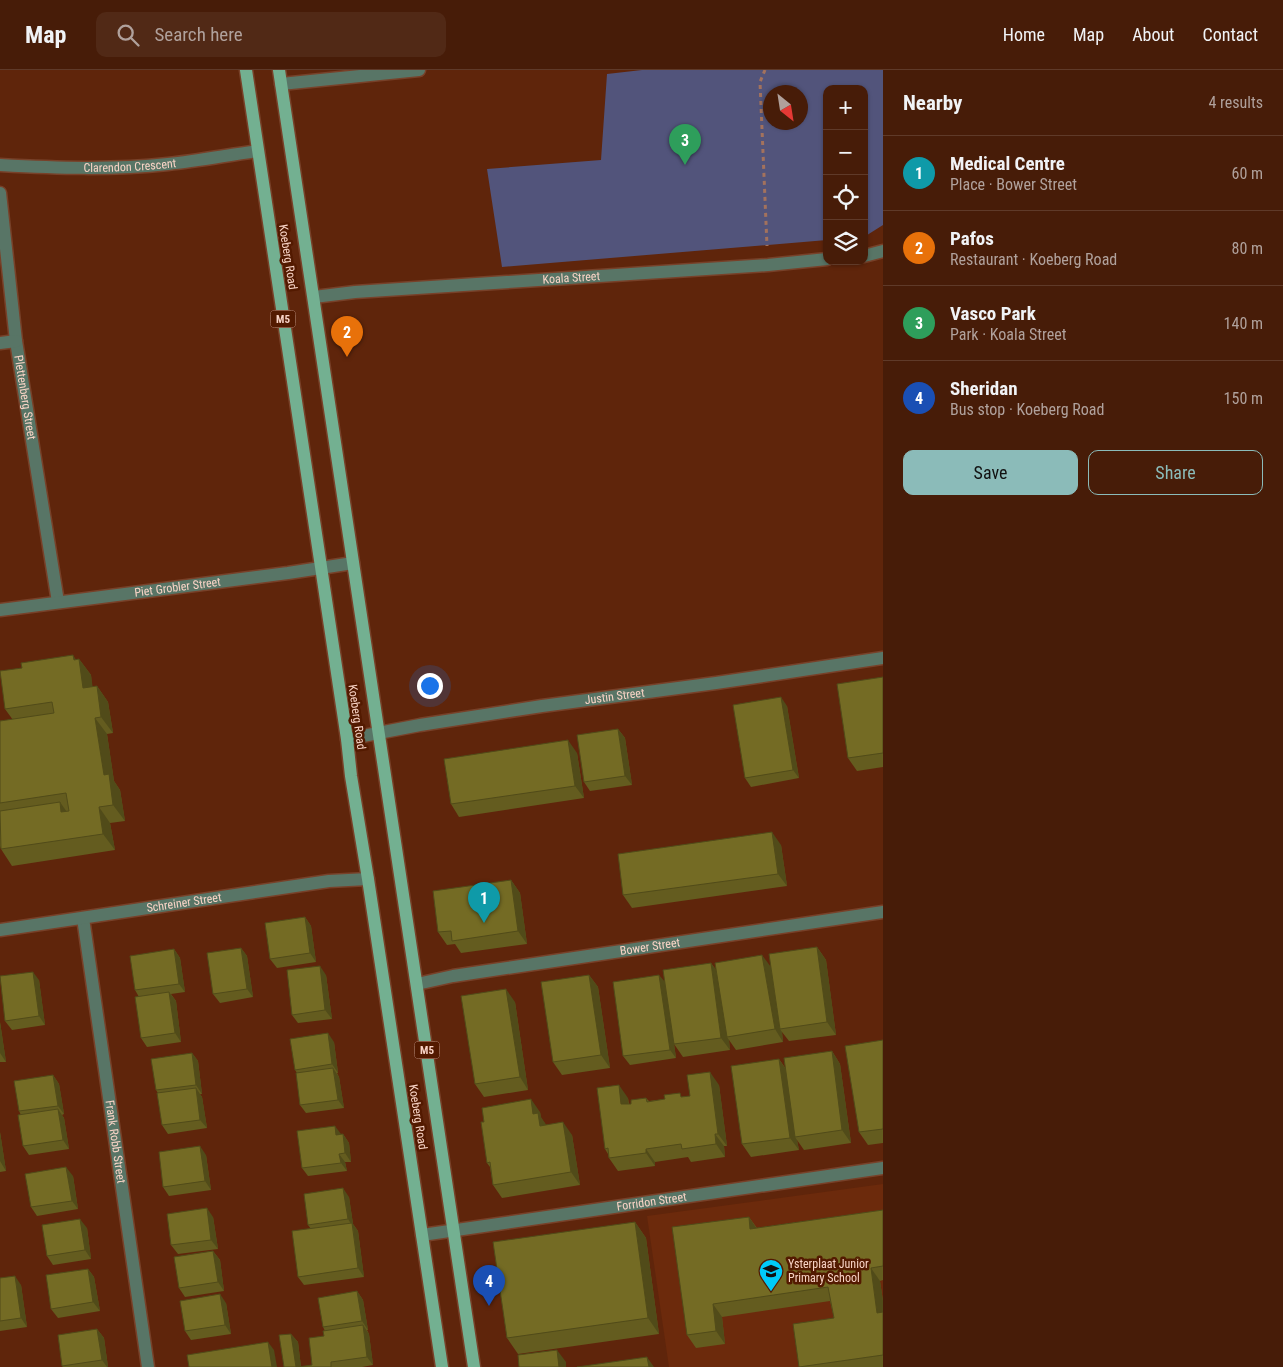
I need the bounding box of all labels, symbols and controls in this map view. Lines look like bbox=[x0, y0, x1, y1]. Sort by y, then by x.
search box bbox=[96, 12, 446, 57]
text: Map bbox=[25, 21, 66, 49]
icon: search bbox=[114, 21, 142, 49]
text: Search here bbox=[154, 23, 243, 46]
text: Home bbox=[1003, 24, 1045, 45]
text: Map bbox=[1073, 24, 1104, 45]
text: About bbox=[1132, 24, 1174, 45]
text: Contact bbox=[1202, 24, 1258, 45]
north arrow bbox=[763, 85, 808, 130]
map controls bbox=[823, 85, 868, 265]
button: + bbox=[823, 85, 868, 130]
text: Nearby bbox=[903, 91, 962, 115]
text: 4 results bbox=[1208, 93, 1263, 112]
pin: 3 bbox=[669, 124, 701, 165]
button: − bbox=[823, 130, 868, 175]
text: Medical Centre bbox=[950, 152, 1065, 175]
street label: Clarendon Crescent bbox=[83, 156, 177, 175]
text: 1 bbox=[915, 164, 923, 183]
text: 60 m bbox=[1231, 164, 1263, 183]
button: locate bbox=[823, 175, 868, 220]
text: Place · Bower Street bbox=[950, 175, 1077, 194]
button: layers bbox=[823, 220, 868, 265]
street label: Koeberg Road bbox=[276, 223, 300, 291]
text: Pafos bbox=[950, 227, 994, 250]
text: 2 bbox=[915, 239, 923, 258]
text: 80 m bbox=[1231, 239, 1263, 258]
text: Restaurant · Koeberg Road bbox=[950, 250, 1117, 269]
street label: Koala Street bbox=[542, 269, 601, 287]
text: Vasco Park bbox=[950, 302, 1036, 325]
road number: M5 bbox=[270, 310, 296, 328]
text: 3 bbox=[915, 314, 923, 333]
text: 140 m bbox=[1224, 314, 1263, 333]
pin: 2 bbox=[331, 316, 363, 357]
text: Park · Koala Street bbox=[950, 325, 1066, 344]
street label: Plettenberg Street bbox=[11, 354, 39, 441]
text: Sheridan bbox=[950, 377, 1018, 400]
text: 4 bbox=[915, 389, 923, 408]
text: 150 m bbox=[1224, 389, 1263, 408]
text: Bus stop · Koeberg Road bbox=[950, 400, 1104, 419]
button: Save bbox=[903, 450, 1078, 495]
button: Share bbox=[1088, 450, 1263, 495]
street label: Piet Grobler Street bbox=[134, 575, 222, 600]
your location bbox=[417, 673, 443, 699]
street label: Koeberg Road bbox=[345, 683, 369, 751]
street label: Justin Street bbox=[584, 685, 646, 707]
pin: 1 bbox=[468, 882, 500, 923]
street label: Schreiner Street bbox=[146, 890, 223, 915]
street label: Bower Street bbox=[619, 935, 681, 958]
road number: M5 bbox=[414, 1042, 440, 1058]
street label: Koeberg Road bbox=[406, 1083, 430, 1151]
street label: Frank Robb Street bbox=[102, 1099, 128, 1185]
street label: Forridon Street bbox=[616, 1190, 688, 1214]
place label: Ysterplaat Junior Primary School bbox=[788, 1257, 869, 1285]
school or university icon: Ysterplaat Junior Primary School bbox=[758, 1258, 784, 1292]
pin: 4 bbox=[473, 1265, 505, 1306]

